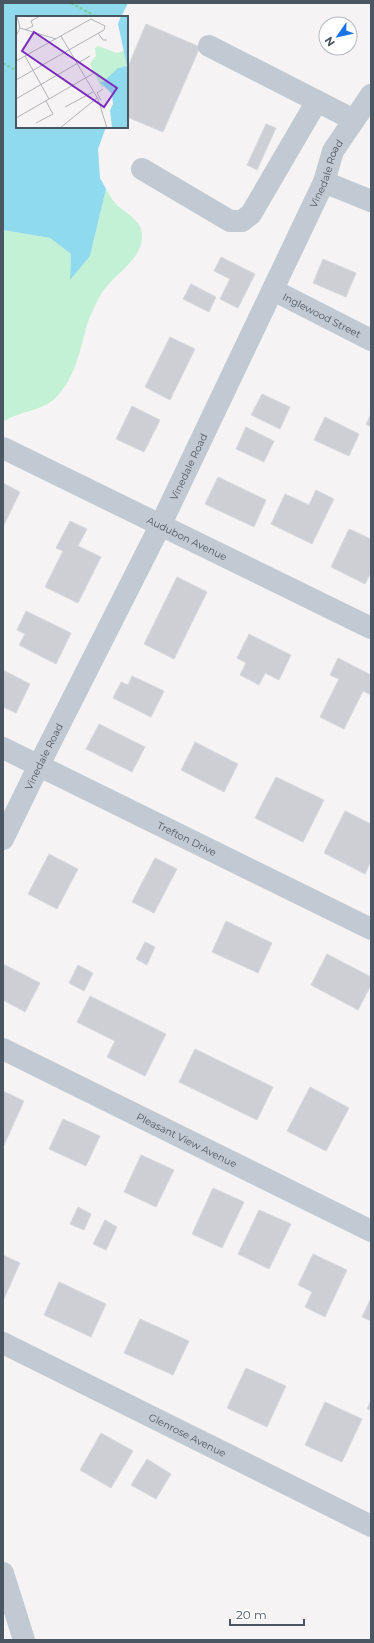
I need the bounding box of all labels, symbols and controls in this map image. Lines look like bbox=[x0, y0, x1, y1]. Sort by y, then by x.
inset map bbox=[16, 16, 128, 128]
north arrow bbox=[318, 16, 358, 56]
text: N bbox=[321, 34, 338, 49]
street label: Vinedale Road bbox=[307, 137, 346, 210]
street label: Inglewood Street bbox=[280, 290, 363, 341]
street label: Vinedale Road bbox=[167, 431, 210, 502]
street label: Audubon Avenue bbox=[145, 513, 229, 564]
street label: Vinedale Road bbox=[22, 721, 66, 792]
street label: Trefton Drive bbox=[155, 819, 219, 859]
street label: Pleasant View Avenue bbox=[134, 1110, 239, 1171]
street label: Glenrose Avenue bbox=[146, 1410, 228, 1460]
scale bar bbox=[230, 1601, 304, 1627]
text: 20 m bbox=[236, 1607, 267, 1622]

